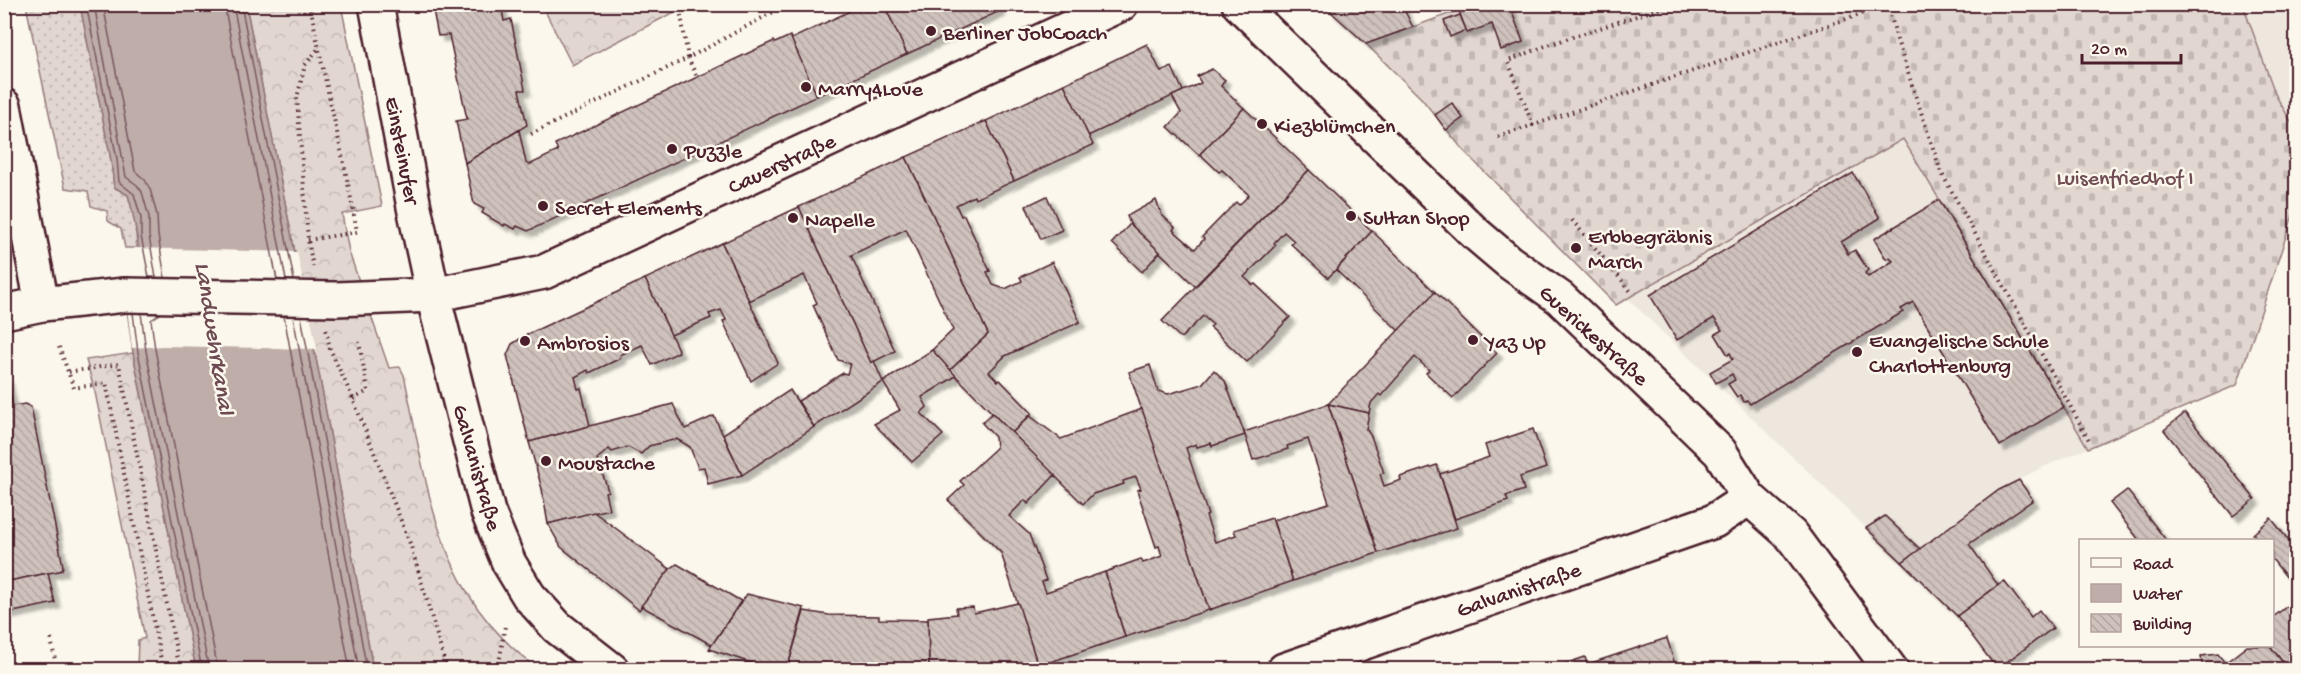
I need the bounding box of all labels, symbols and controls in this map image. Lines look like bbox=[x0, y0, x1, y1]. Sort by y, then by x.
place label: Berliner JobCoach bbox=[942, 22, 1108, 48]
marker: Berliner JobCoach bbox=[924, 24, 938, 38]
scale bar bbox=[2082, 27, 2181, 65]
text: 20 m bbox=[2091, 40, 2127, 61]
place label: Marry4Love bbox=[818, 78, 923, 104]
marker: Marry4Love bbox=[799, 80, 813, 94]
street label: Einsteinufer bbox=[377, 95, 424, 209]
place label: Kiezblümchen bbox=[1274, 115, 1396, 141]
marker: Kiezblümchen bbox=[1255, 117, 1269, 131]
street label: Cauerstraße bbox=[725, 129, 841, 202]
place label: Puzzle bbox=[683, 140, 743, 166]
marker: Puzzle bbox=[665, 142, 679, 156]
park label: Luisenfriedhof I bbox=[2056, 167, 2194, 193]
place label: Secret Elements bbox=[555, 197, 703, 223]
marker: Secret Elements bbox=[536, 199, 550, 213]
place label: Sultan Shop bbox=[1363, 207, 1470, 233]
place label: Napelle bbox=[805, 209, 875, 235]
marker: Sultan Shop bbox=[1344, 209, 1358, 223]
marker: Napelle bbox=[786, 211, 800, 225]
place label: Erbbegräbnis March bbox=[1588, 226, 1712, 277]
marker: Erbbegräbnis March bbox=[1569, 241, 1583, 255]
water label: Landwehrkanal bbox=[186, 260, 239, 419]
street label: Guerickestraße bbox=[1532, 281, 1653, 393]
place label: Evangelische Schule Charlottenburg bbox=[1869, 330, 2049, 381]
place label: Yaz Up bbox=[1483, 331, 1546, 357]
place label: Ambrosios bbox=[537, 332, 630, 358]
marker: Yaz Up bbox=[1466, 333, 1480, 347]
marker: Ambrosios bbox=[518, 334, 532, 348]
marker: Evangelische Schule Charlottenburg bbox=[1850, 345, 1864, 359]
street label: Galvanistraße bbox=[445, 402, 506, 535]
place label: Moustache bbox=[558, 452, 656, 478]
marker: Moustache bbox=[539, 454, 553, 468]
legend bbox=[2079, 539, 2274, 647]
text: Road bbox=[2133, 555, 2174, 576]
street label: Galvanistraße bbox=[1454, 558, 1586, 625]
text: Water bbox=[2133, 585, 2183, 606]
text: Building bbox=[2132, 615, 2192, 636]

